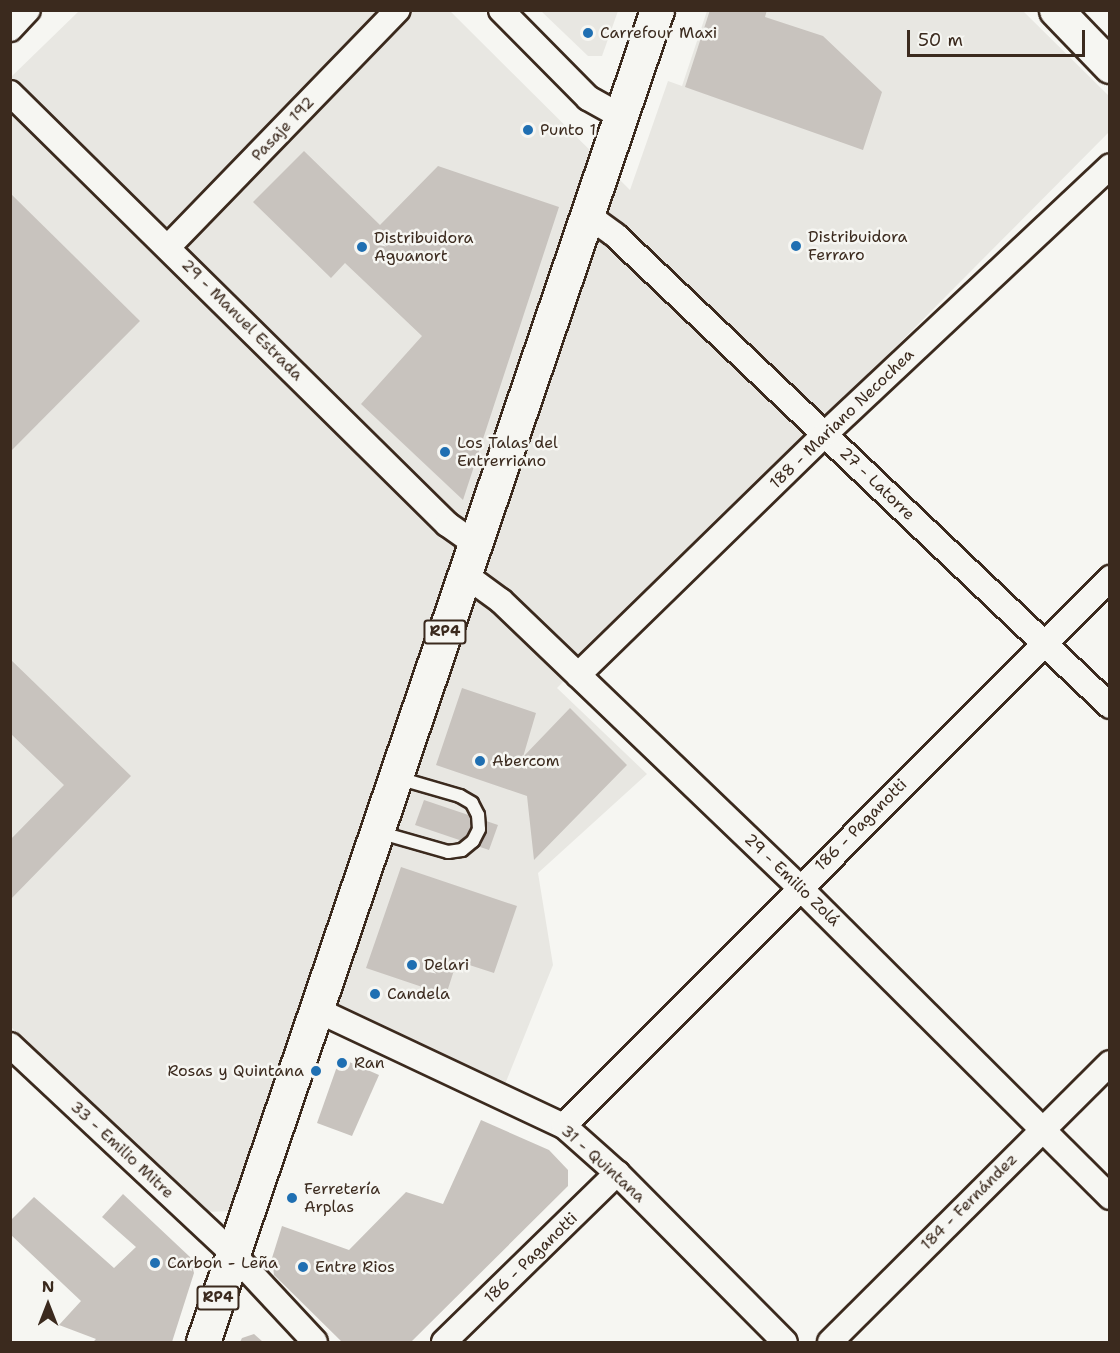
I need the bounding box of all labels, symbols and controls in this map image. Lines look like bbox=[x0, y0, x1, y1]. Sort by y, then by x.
scale bar bbox=[910, 18, 1088, 56]
place label: Carrefour Maxi bbox=[600, 23, 717, 43]
marker: Carrefour Maxi bbox=[581, 26, 595, 40]
text: 50 m bbox=[918, 28, 963, 52]
street label: Pasaje 192 bbox=[248, 93, 318, 165]
place label: Punto 1 bbox=[540, 120, 596, 140]
marker: Punto 1 bbox=[521, 123, 535, 137]
place label: Distribuidora Ferraro bbox=[808, 227, 907, 265]
place label: Distribuidora Aguanort bbox=[374, 228, 473, 266]
marker: Distribuidora Ferraro bbox=[789, 239, 803, 253]
marker: Distribuidora Aguanort bbox=[355, 240, 369, 254]
street label: 29 - Manuel Estrada bbox=[177, 255, 307, 385]
street label: 188 - Mariano Necochea bbox=[766, 345, 918, 493]
place label: Los Talas del Entrerriano bbox=[457, 433, 558, 471]
street label: 27 - Latorre bbox=[835, 443, 919, 525]
marker: Los Talas del Entrerriano bbox=[438, 445, 452, 459]
road number: RP4 bbox=[422, 620, 468, 644]
place label: Abercom bbox=[492, 751, 560, 771]
marker: Abercom bbox=[473, 754, 487, 768]
street label: 186 - Paganotti bbox=[811, 775, 911, 875]
street label: 29 - Emilio Zolá bbox=[740, 830, 844, 930]
place label: Delari bbox=[424, 955, 469, 975]
marker: Delari bbox=[405, 958, 419, 972]
place label: Candela bbox=[387, 984, 450, 1004]
marker: Candela bbox=[368, 987, 382, 1001]
place label: Ran bbox=[354, 1053, 384, 1073]
marker: Ran bbox=[335, 1056, 349, 1070]
place label: Rosas y Quintana bbox=[167, 1061, 304, 1081]
marker: Rosas y Quintana bbox=[309, 1064, 323, 1078]
street label: 33 - Emilio Mitre bbox=[66, 1097, 178, 1203]
street label: 31 - Quintana bbox=[557, 1121, 649, 1207]
street label: 184 - Fernández bbox=[917, 1150, 1021, 1254]
place label: Ferretería Arplas bbox=[304, 1179, 380, 1217]
marker: Ferretería Arplas bbox=[285, 1191, 299, 1205]
street label: 186 - Paganotti bbox=[480, 1209, 582, 1307]
place label: Carbon - Leña bbox=[167, 1253, 278, 1273]
marker: Carbon - Leña bbox=[148, 1256, 162, 1270]
place label: Entre Rios bbox=[315, 1257, 395, 1277]
marker: Entre Rios bbox=[296, 1260, 310, 1274]
north arrow bbox=[18, 1275, 78, 1335]
text: N bbox=[42, 1276, 54, 1297]
road number: RP4 bbox=[196, 1286, 240, 1310]

